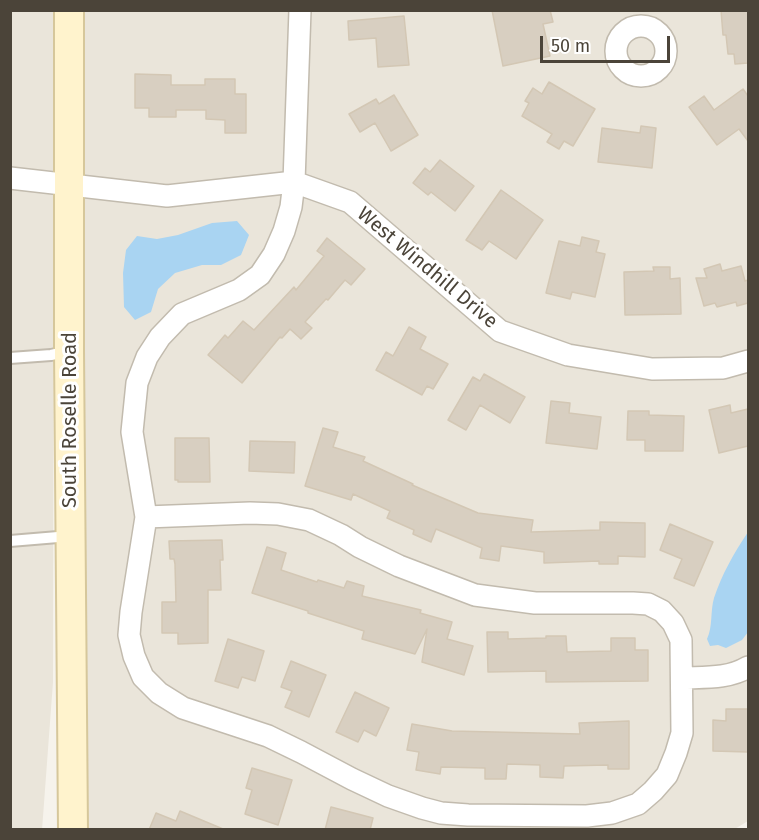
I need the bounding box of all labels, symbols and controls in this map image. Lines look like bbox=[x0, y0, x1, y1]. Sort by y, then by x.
scale bar bbox=[543, 24, 674, 62]
text: 50 m bbox=[551, 35, 590, 57]
street label: West Windhill Drive bbox=[352, 202, 502, 334]
street label: South Roselle Road bbox=[58, 332, 82, 508]

